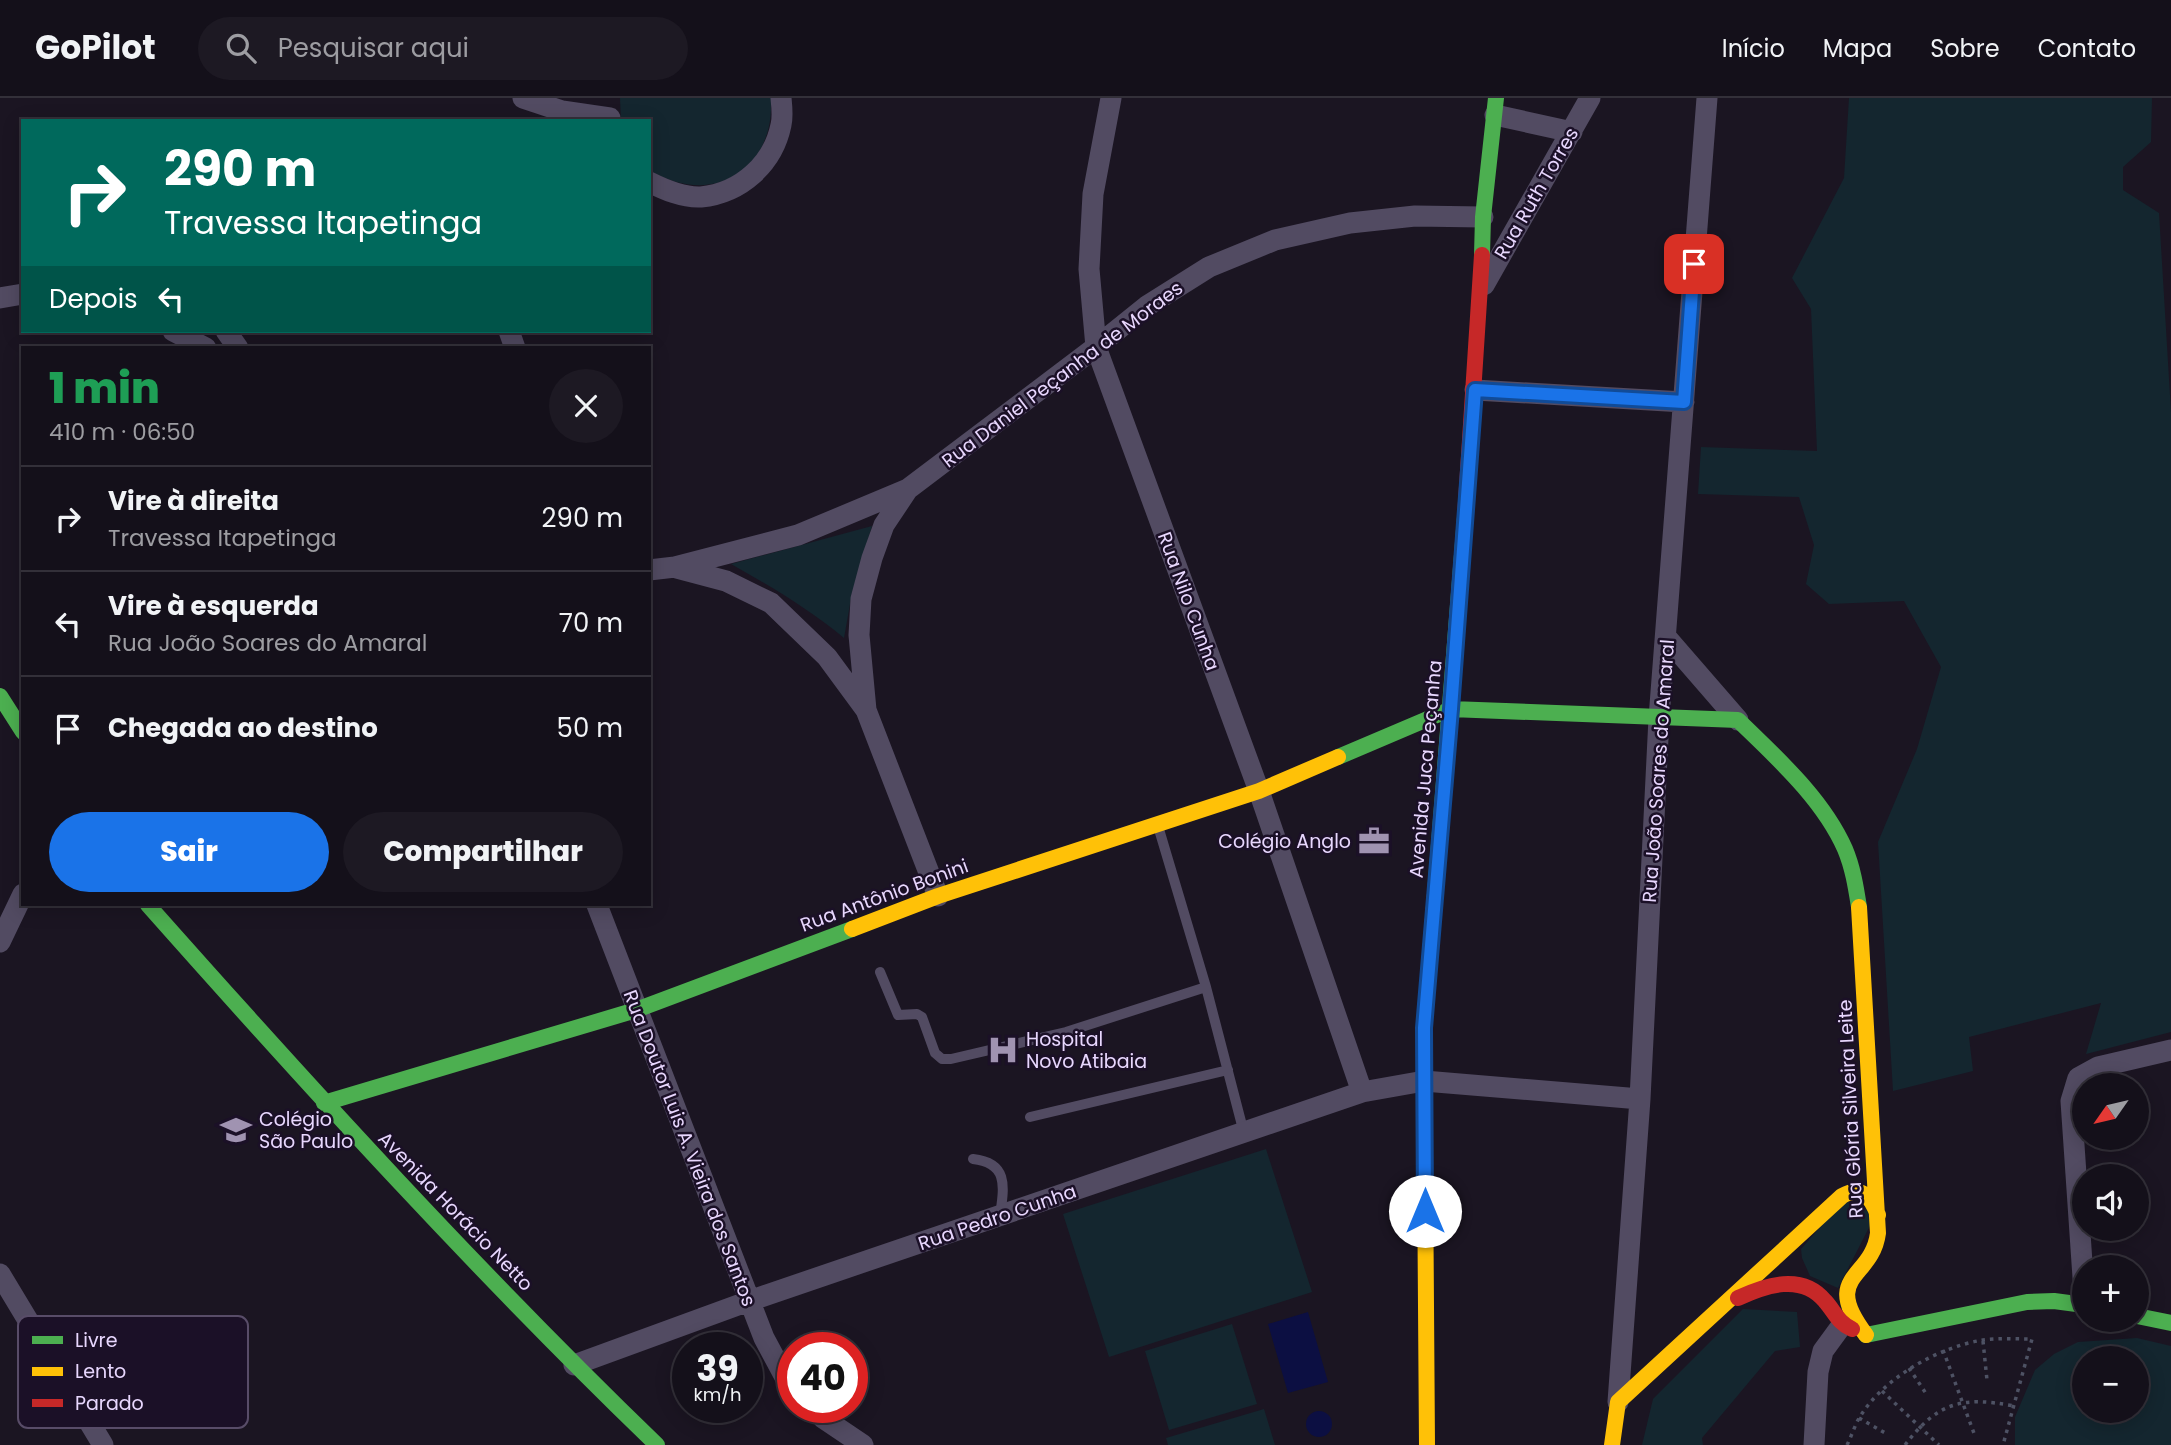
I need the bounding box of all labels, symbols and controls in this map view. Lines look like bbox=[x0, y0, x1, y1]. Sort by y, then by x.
search box bbox=[198, 17, 688, 80]
text: GoPilot bbox=[35, 24, 156, 71]
icon: search bbox=[222, 29, 260, 67]
text: Pesquisar aqui bbox=[278, 30, 469, 66]
text: Início bbox=[1722, 32, 1785, 65]
text: Mapa bbox=[1823, 32, 1892, 65]
text: Sobre bbox=[1930, 32, 2000, 65]
text: Contato bbox=[2038, 32, 2136, 65]
street label: Rua Ruth Torres bbox=[1488, 122, 1585, 264]
text: 290 m bbox=[164, 135, 316, 203]
icon: right bbox=[49, 147, 140, 238]
text: Travessa Itapetinga bbox=[164, 200, 482, 245]
pin bbox=[1664, 234, 1724, 294]
icon: arrive bbox=[1675, 245, 1713, 283]
street label: Rua Daniel Peçanha de Moraes bbox=[936, 275, 1188, 474]
icon: left bbox=[152, 280, 190, 318]
text: Depois bbox=[49, 281, 138, 317]
text: 1 min bbox=[49, 359, 160, 418]
button: close bbox=[549, 369, 623, 443]
text: 410 m · 06:50 bbox=[49, 416, 195, 448]
text: Vire à direita bbox=[108, 483, 279, 519]
icon: right bbox=[49, 500, 87, 538]
text: 290 m bbox=[542, 500, 623, 536]
text: Travessa Itapetinga bbox=[108, 522, 337, 554]
street label: Rua Nilo Cunha bbox=[1151, 528, 1226, 674]
text: Vire à esquerda bbox=[108, 588, 319, 624]
icon: left bbox=[49, 605, 87, 643]
text: 70 m bbox=[559, 605, 623, 641]
text: Rua João Soares do Amaral bbox=[108, 627, 427, 659]
street label: Rua João Soares do Amaral bbox=[1636, 638, 1681, 904]
street label: Avenida Juca Peçanha bbox=[1403, 659, 1448, 879]
icon: arrive bbox=[49, 710, 87, 748]
text: Chegada ao destino bbox=[108, 710, 378, 746]
text: 50 m bbox=[557, 710, 623, 746]
button: Sair bbox=[49, 812, 329, 892]
button: Compartilhar bbox=[343, 812, 623, 892]
office icon: Colégio Anglo bbox=[1357, 824, 1391, 858]
place label: Colégio Anglo bbox=[1218, 828, 1351, 855]
street label: Rua Antônio Bonini bbox=[796, 852, 972, 938]
street label: Rua Doutor Luis A. Vieira dos Santos bbox=[617, 986, 762, 1310]
street label: Rua Glória Silveira Leite bbox=[1831, 999, 1870, 1219]
place label: Hospital Novo Atibaia bbox=[1026, 1026, 1147, 1075]
hospital icon: Hospital Novo Atibaia bbox=[986, 1033, 1020, 1067]
north arrow bbox=[2072, 1073, 2149, 1150]
map controls bbox=[2072, 1073, 2149, 1423]
place label: Colégio São Paulo bbox=[259, 1106, 353, 1155]
school or university icon: Colégio São Paulo bbox=[219, 1113, 253, 1147]
street label: Avenida Horácio Netto bbox=[372, 1125, 539, 1297]
button: sound bbox=[2072, 1164, 2149, 1241]
position arrow bbox=[1388, 1174, 1462, 1248]
street label: Rua Pedro Cunha bbox=[914, 1178, 1080, 1257]
button: + bbox=[2072, 1255, 2149, 1332]
legend bbox=[18, 1316, 248, 1428]
text: Livre bbox=[75, 1327, 117, 1354]
speed limit sign: 40 bbox=[777, 1332, 868, 1423]
text: 39 bbox=[696, 1344, 739, 1393]
button: − bbox=[2072, 1346, 2149, 1423]
text: Lento bbox=[75, 1358, 126, 1385]
text: km/h bbox=[694, 1382, 741, 1407]
text: Parado bbox=[75, 1390, 144, 1417]

